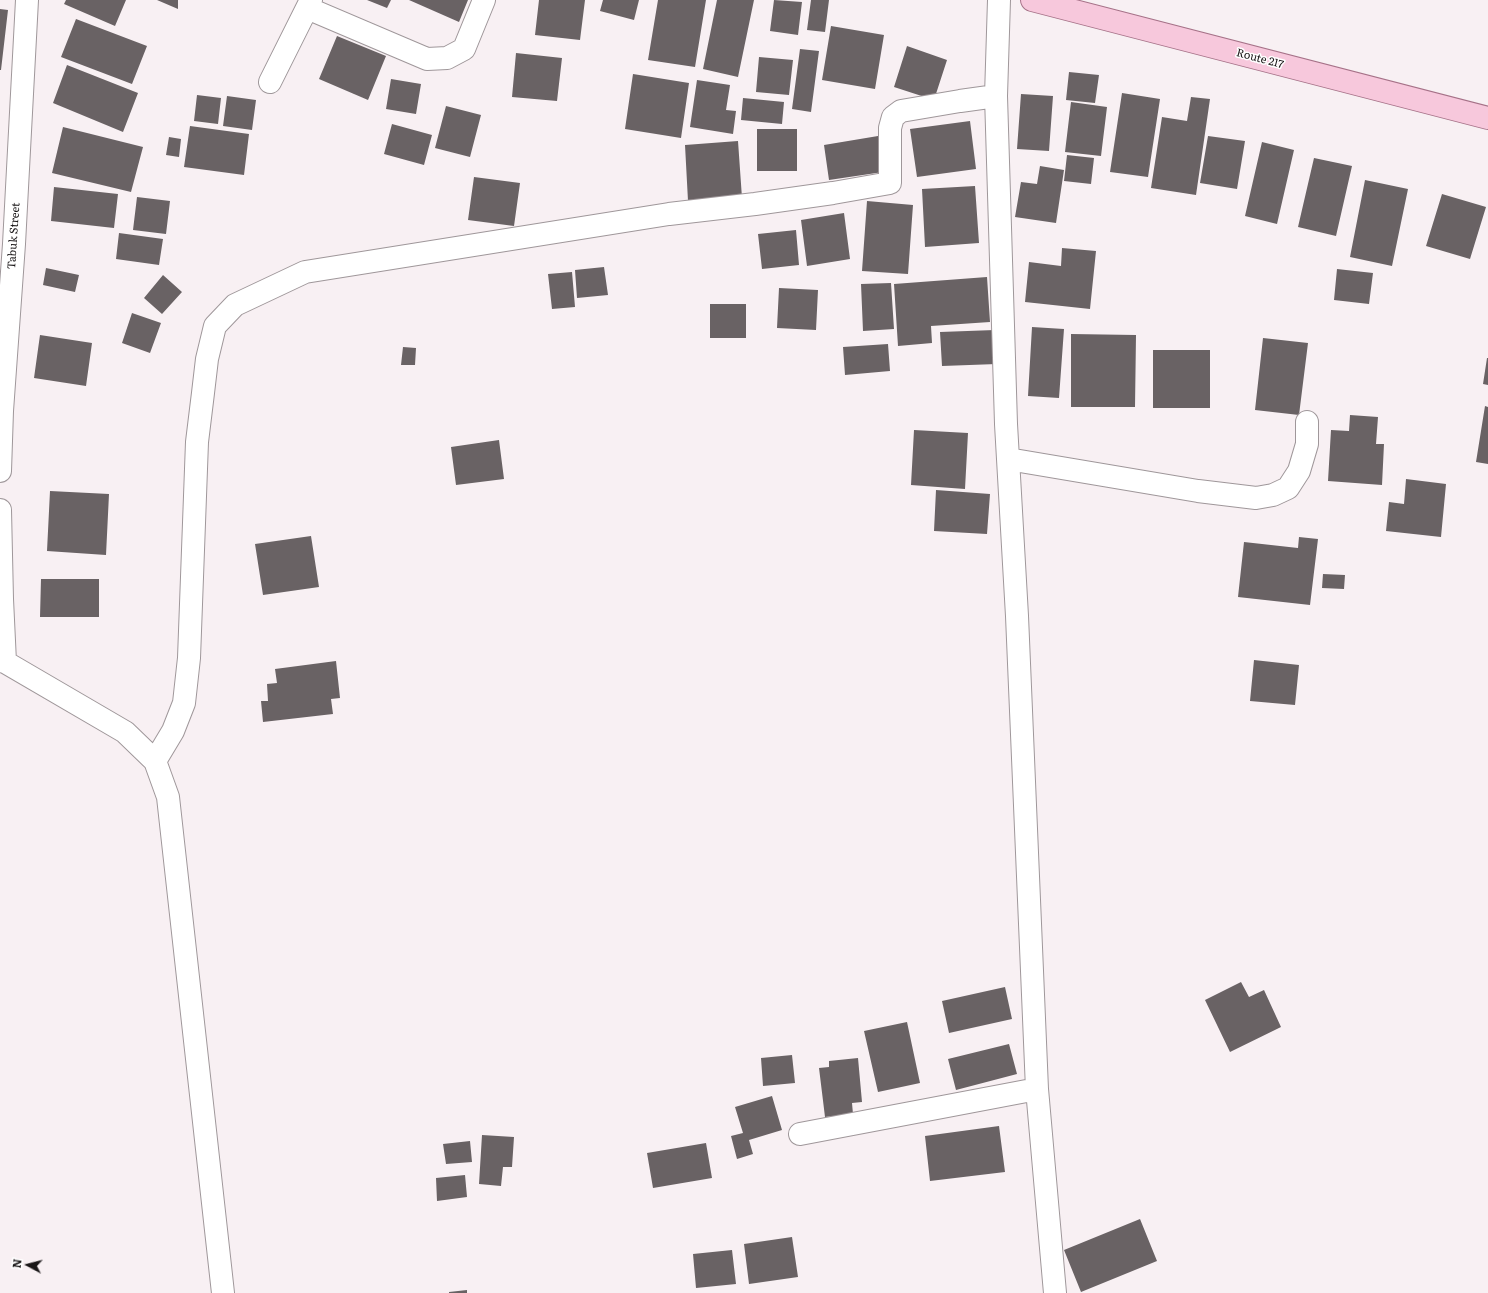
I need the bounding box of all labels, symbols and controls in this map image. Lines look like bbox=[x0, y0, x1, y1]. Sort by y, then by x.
street label: Route 217 bbox=[1235, 46, 1285, 72]
street label: Tabuk Street bbox=[5, 202, 23, 270]
north arrow bbox=[8, 1245, 48, 1285]
text: N bbox=[8, 1258, 25, 1269]

